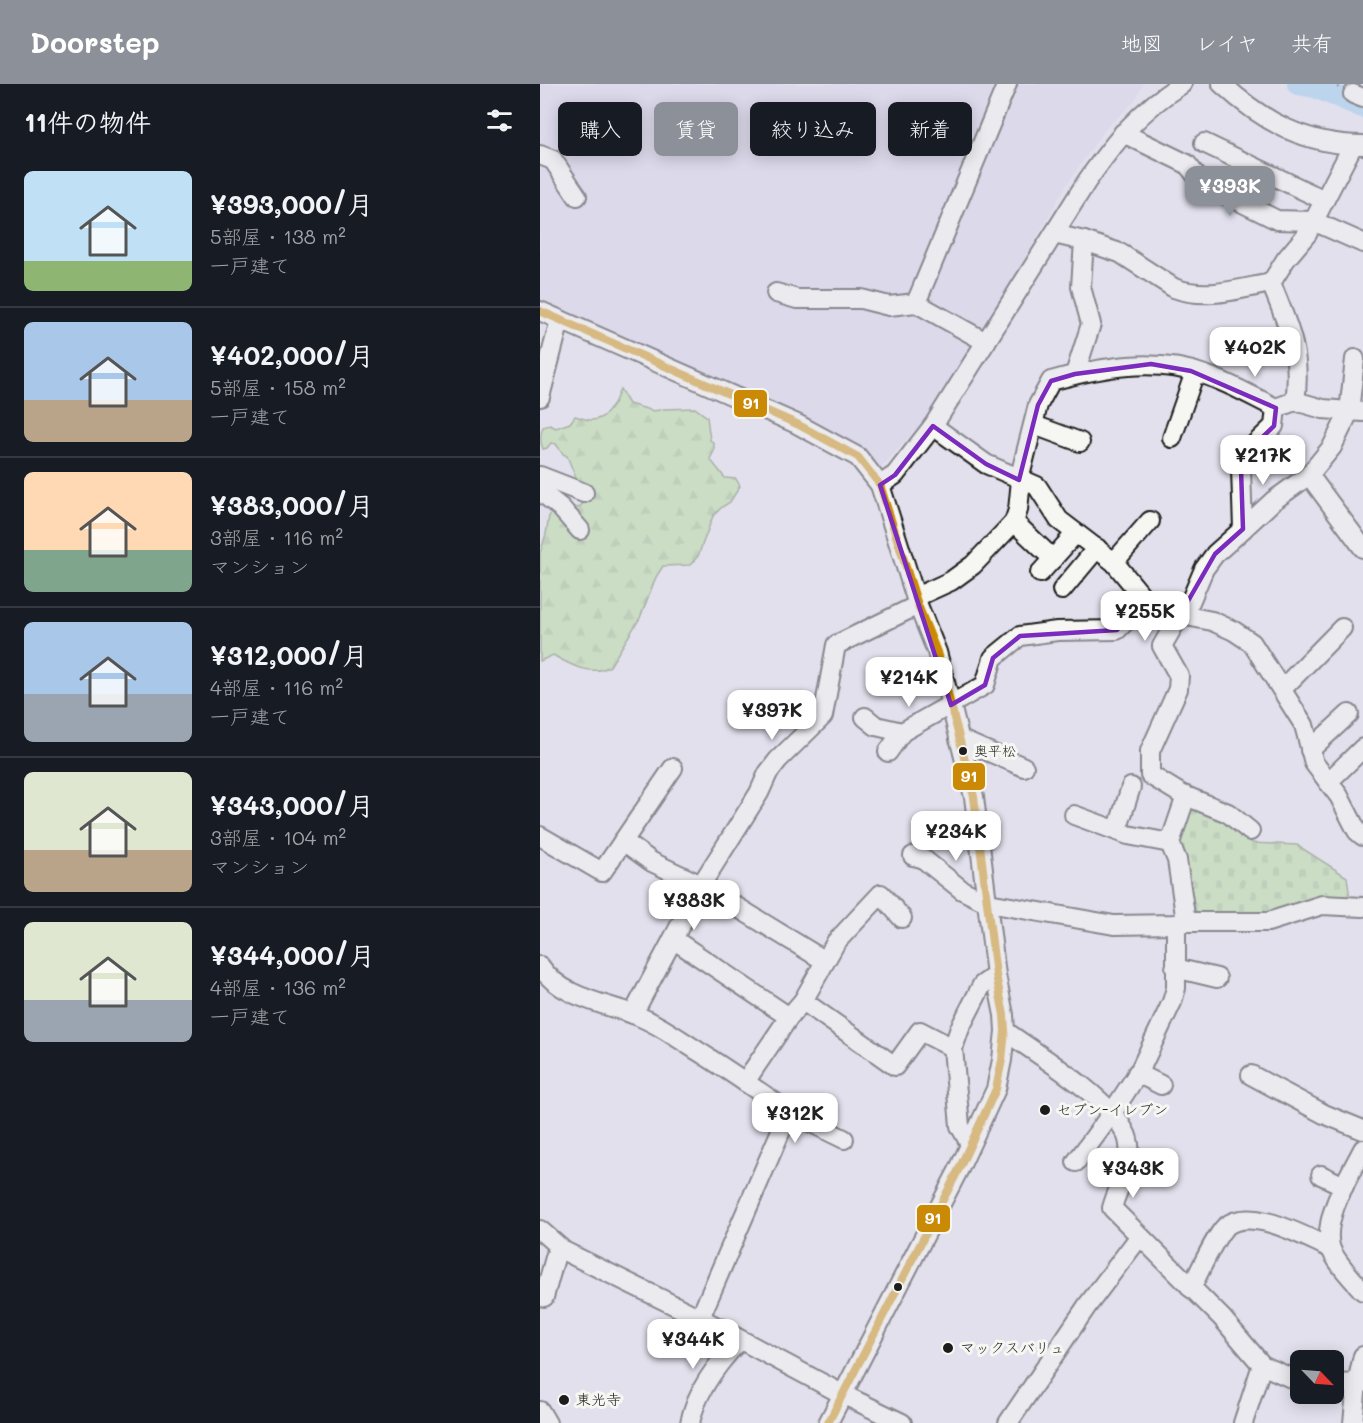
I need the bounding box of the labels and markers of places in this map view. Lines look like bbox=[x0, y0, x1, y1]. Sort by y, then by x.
pin: ¥393K bbox=[1188, 166, 1272, 217]
pin: ¥402K bbox=[1213, 327, 1297, 378]
pin: ¥217K bbox=[1221, 435, 1305, 486]
pin: ¥255K bbox=[1103, 591, 1187, 642]
pin: ¥214K bbox=[867, 657, 951, 708]
pin: ¥397K bbox=[730, 690, 814, 741]
place label: 奥平松 bbox=[974, 741, 1016, 760]
marker: 奥平松 bbox=[957, 745, 969, 757]
pin: ¥234K bbox=[914, 811, 998, 862]
pin: ¥383K bbox=[652, 880, 736, 931]
pin: ¥312K bbox=[753, 1093, 837, 1144]
place label: セブン-イレブン bbox=[1057, 1099, 1168, 1119]
marker: セブン-イレブン bbox=[1038, 1103, 1052, 1117]
pin: ¥343K bbox=[1091, 1148, 1175, 1199]
unlabelled marker bbox=[892, 1281, 904, 1293]
pin: ¥344K bbox=[651, 1319, 735, 1370]
place label: マックスバリュ bbox=[960, 1337, 1065, 1357]
marker: マックスバリュ bbox=[941, 1341, 955, 1355]
place label: 東光寺 bbox=[576, 1389, 621, 1409]
marker: 東光寺 bbox=[557, 1393, 571, 1407]

